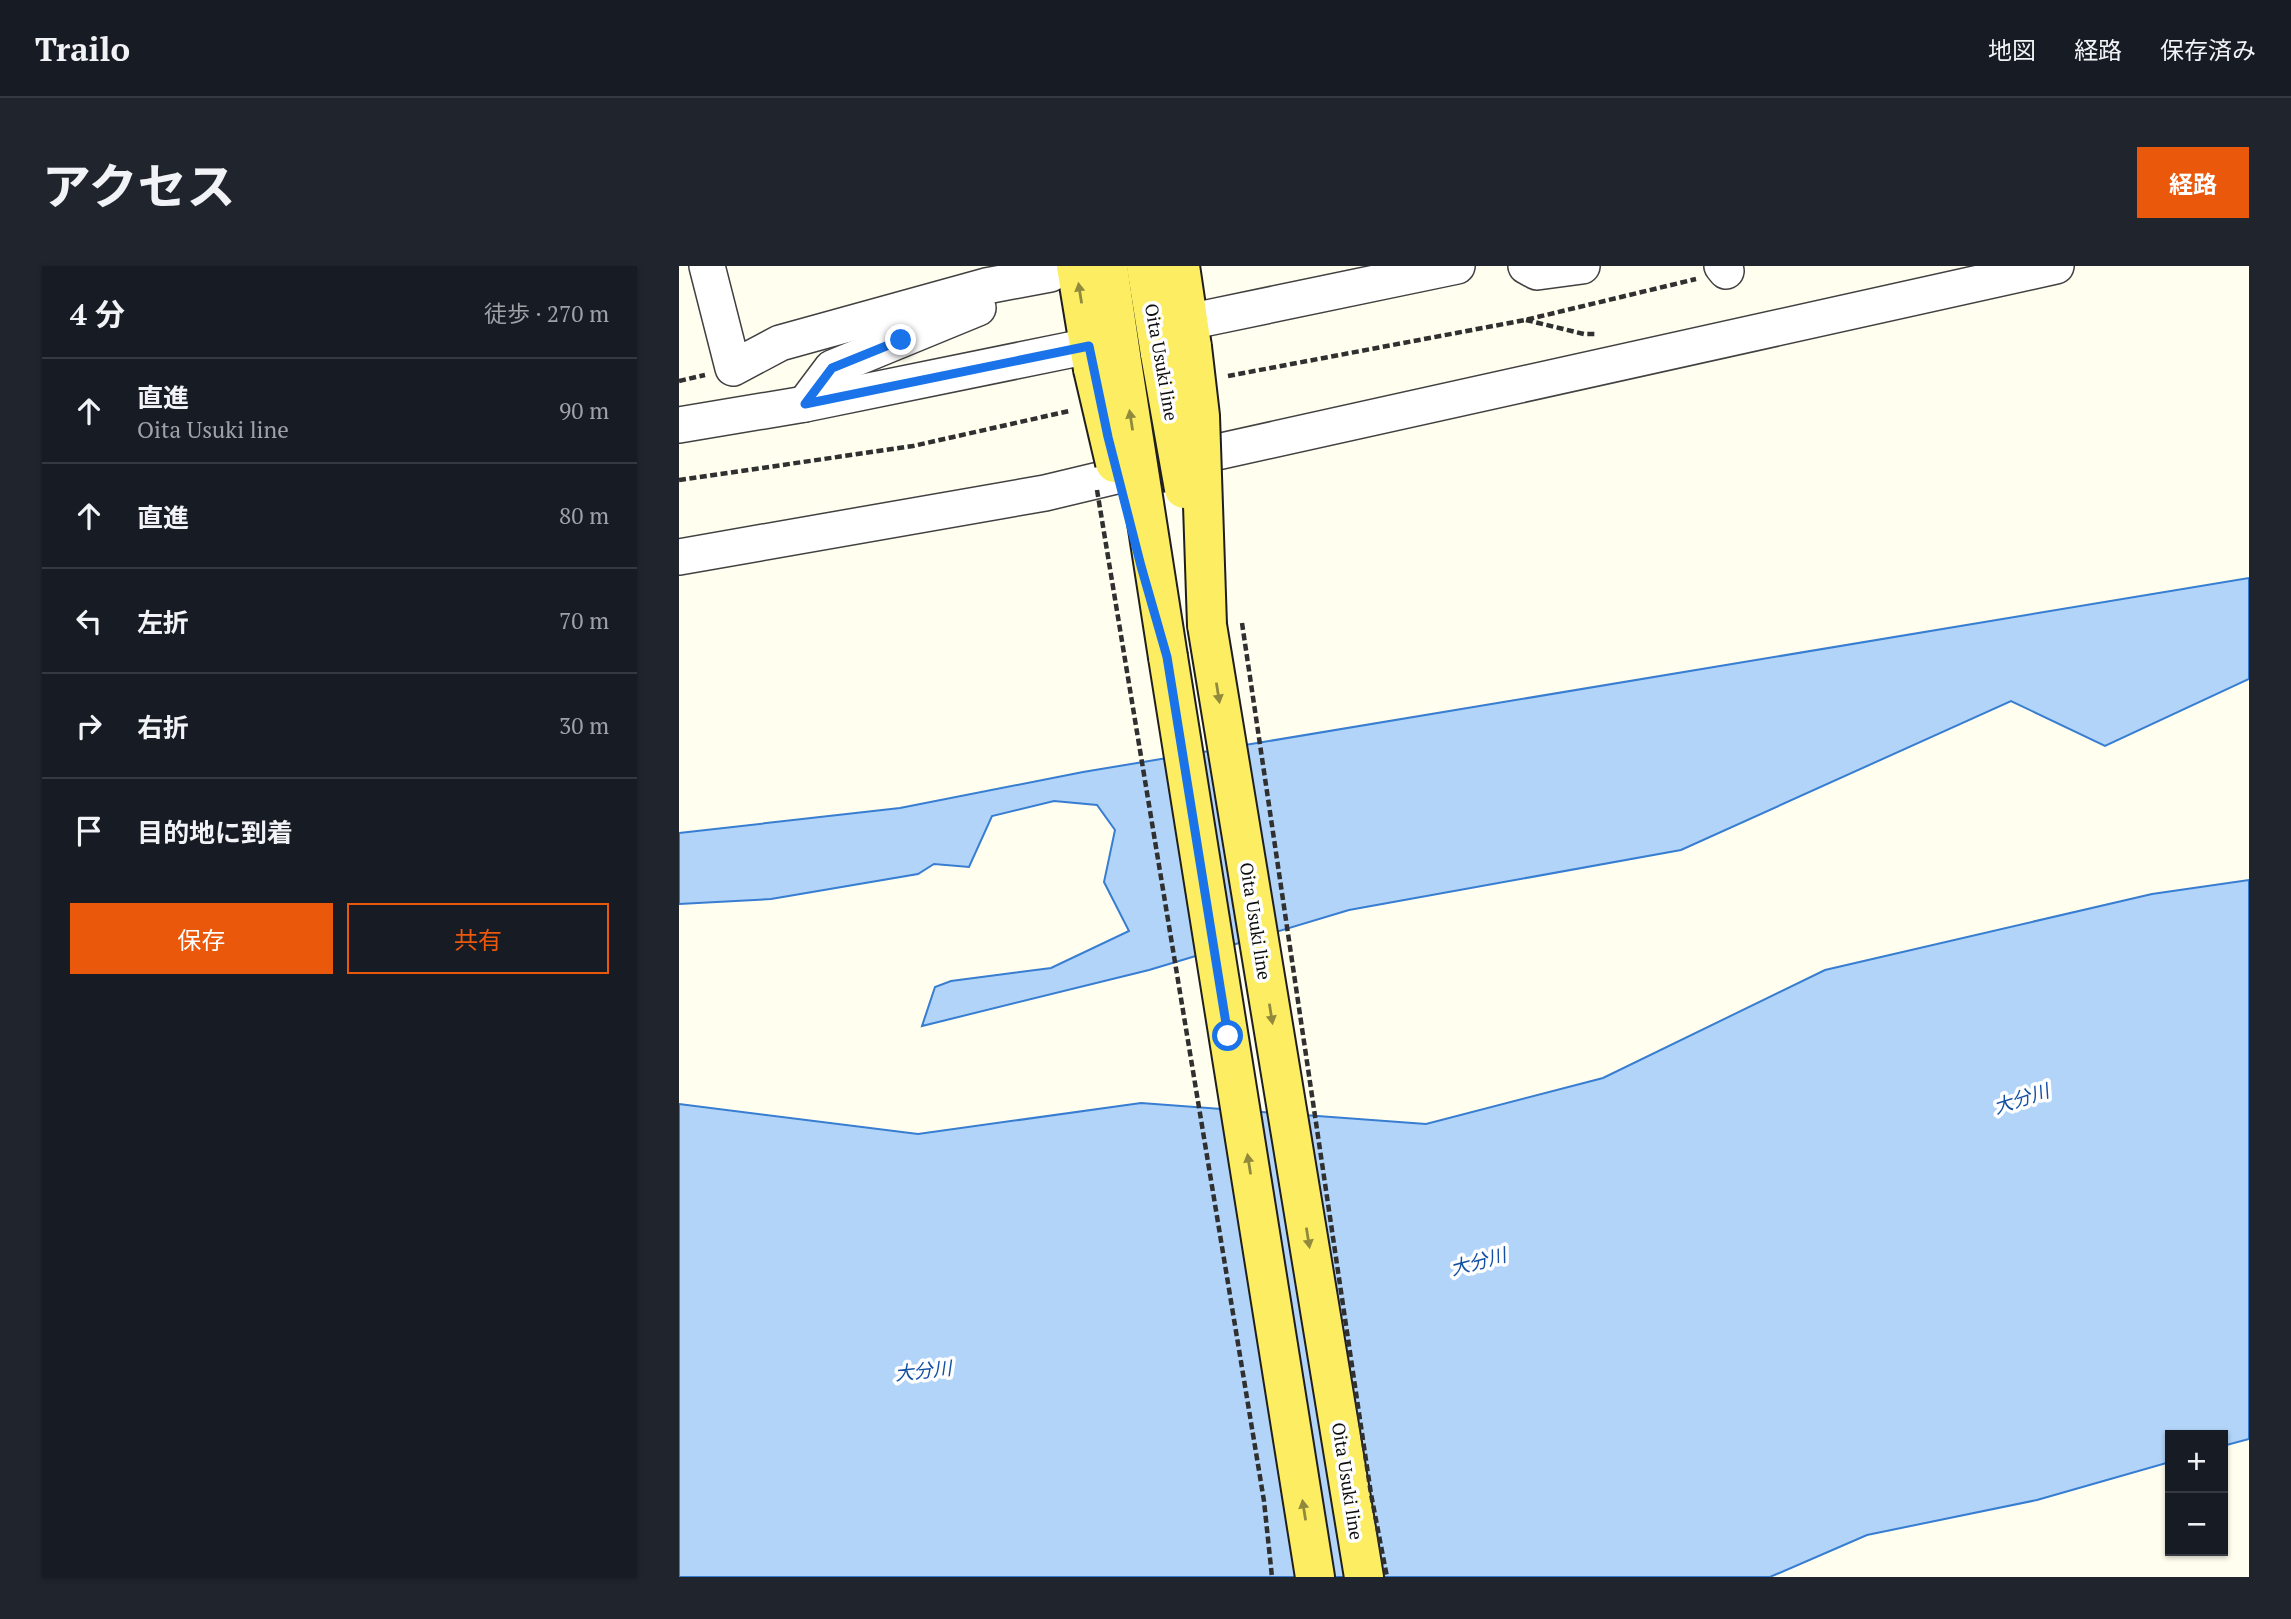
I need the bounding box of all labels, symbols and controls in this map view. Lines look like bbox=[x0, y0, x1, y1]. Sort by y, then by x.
text: Trailo bbox=[35, 27, 130, 70]
text: 地図 bbox=[1988, 34, 2036, 66]
text: 経路 bbox=[2074, 34, 2122, 66]
text: 保存済み bbox=[2160, 34, 2256, 66]
button: 経路 bbox=[2137, 147, 2249, 218]
text: アクセス bbox=[42, 153, 236, 218]
one-way arrow bbox=[1074, 282, 1085, 304]
text: 4 分 bbox=[70, 294, 125, 334]
text: 徒歩 · 270 m bbox=[484, 298, 609, 329]
street label: Oita Usuki line bbox=[1140, 301, 1184, 423]
route end bbox=[885, 324, 916, 355]
text: 直進 bbox=[137, 380, 189, 414]
icon: ahead bbox=[70, 392, 108, 430]
text: 90 m bbox=[559, 395, 609, 426]
one-way arrow bbox=[1125, 409, 1136, 431]
text: Oita Usuki line bbox=[137, 414, 289, 445]
icon: ahead bbox=[70, 497, 108, 535]
text: 直進 bbox=[137, 500, 189, 534]
text: 80 m bbox=[559, 500, 609, 531]
icon: left bbox=[70, 602, 108, 640]
text: 左折 bbox=[137, 605, 189, 639]
text: 70 m bbox=[559, 605, 609, 636]
one-way arrow bbox=[1213, 682, 1224, 704]
icon: right bbox=[70, 707, 108, 745]
text: 右折 bbox=[137, 710, 189, 744]
text: 30 m bbox=[559, 710, 609, 741]
icon: arrive bbox=[70, 812, 108, 850]
text: 目的地に到着 bbox=[137, 815, 293, 849]
street label: Oita Usuki line bbox=[1235, 860, 1277, 982]
button: 保存 bbox=[70, 903, 333, 974]
button: 共有 bbox=[347, 903, 609, 974]
one-way arrow bbox=[1266, 1003, 1277, 1025]
route start bbox=[1212, 1020, 1243, 1051]
water label: 大分川 bbox=[1990, 1077, 2054, 1119]
one-way arrow bbox=[1243, 1153, 1254, 1175]
one-way arrow bbox=[1303, 1228, 1314, 1250]
water label: 大分川 bbox=[1447, 1241, 1511, 1280]
water label: 大分川 bbox=[893, 1354, 955, 1385]
street label: Oita Usuki line bbox=[1327, 1420, 1369, 1542]
map controls bbox=[2165, 1430, 2228, 1556]
button: + bbox=[2165, 1430, 2228, 1493]
button: − bbox=[2165, 1493, 2228, 1556]
one-way arrow bbox=[1298, 1499, 1309, 1521]

